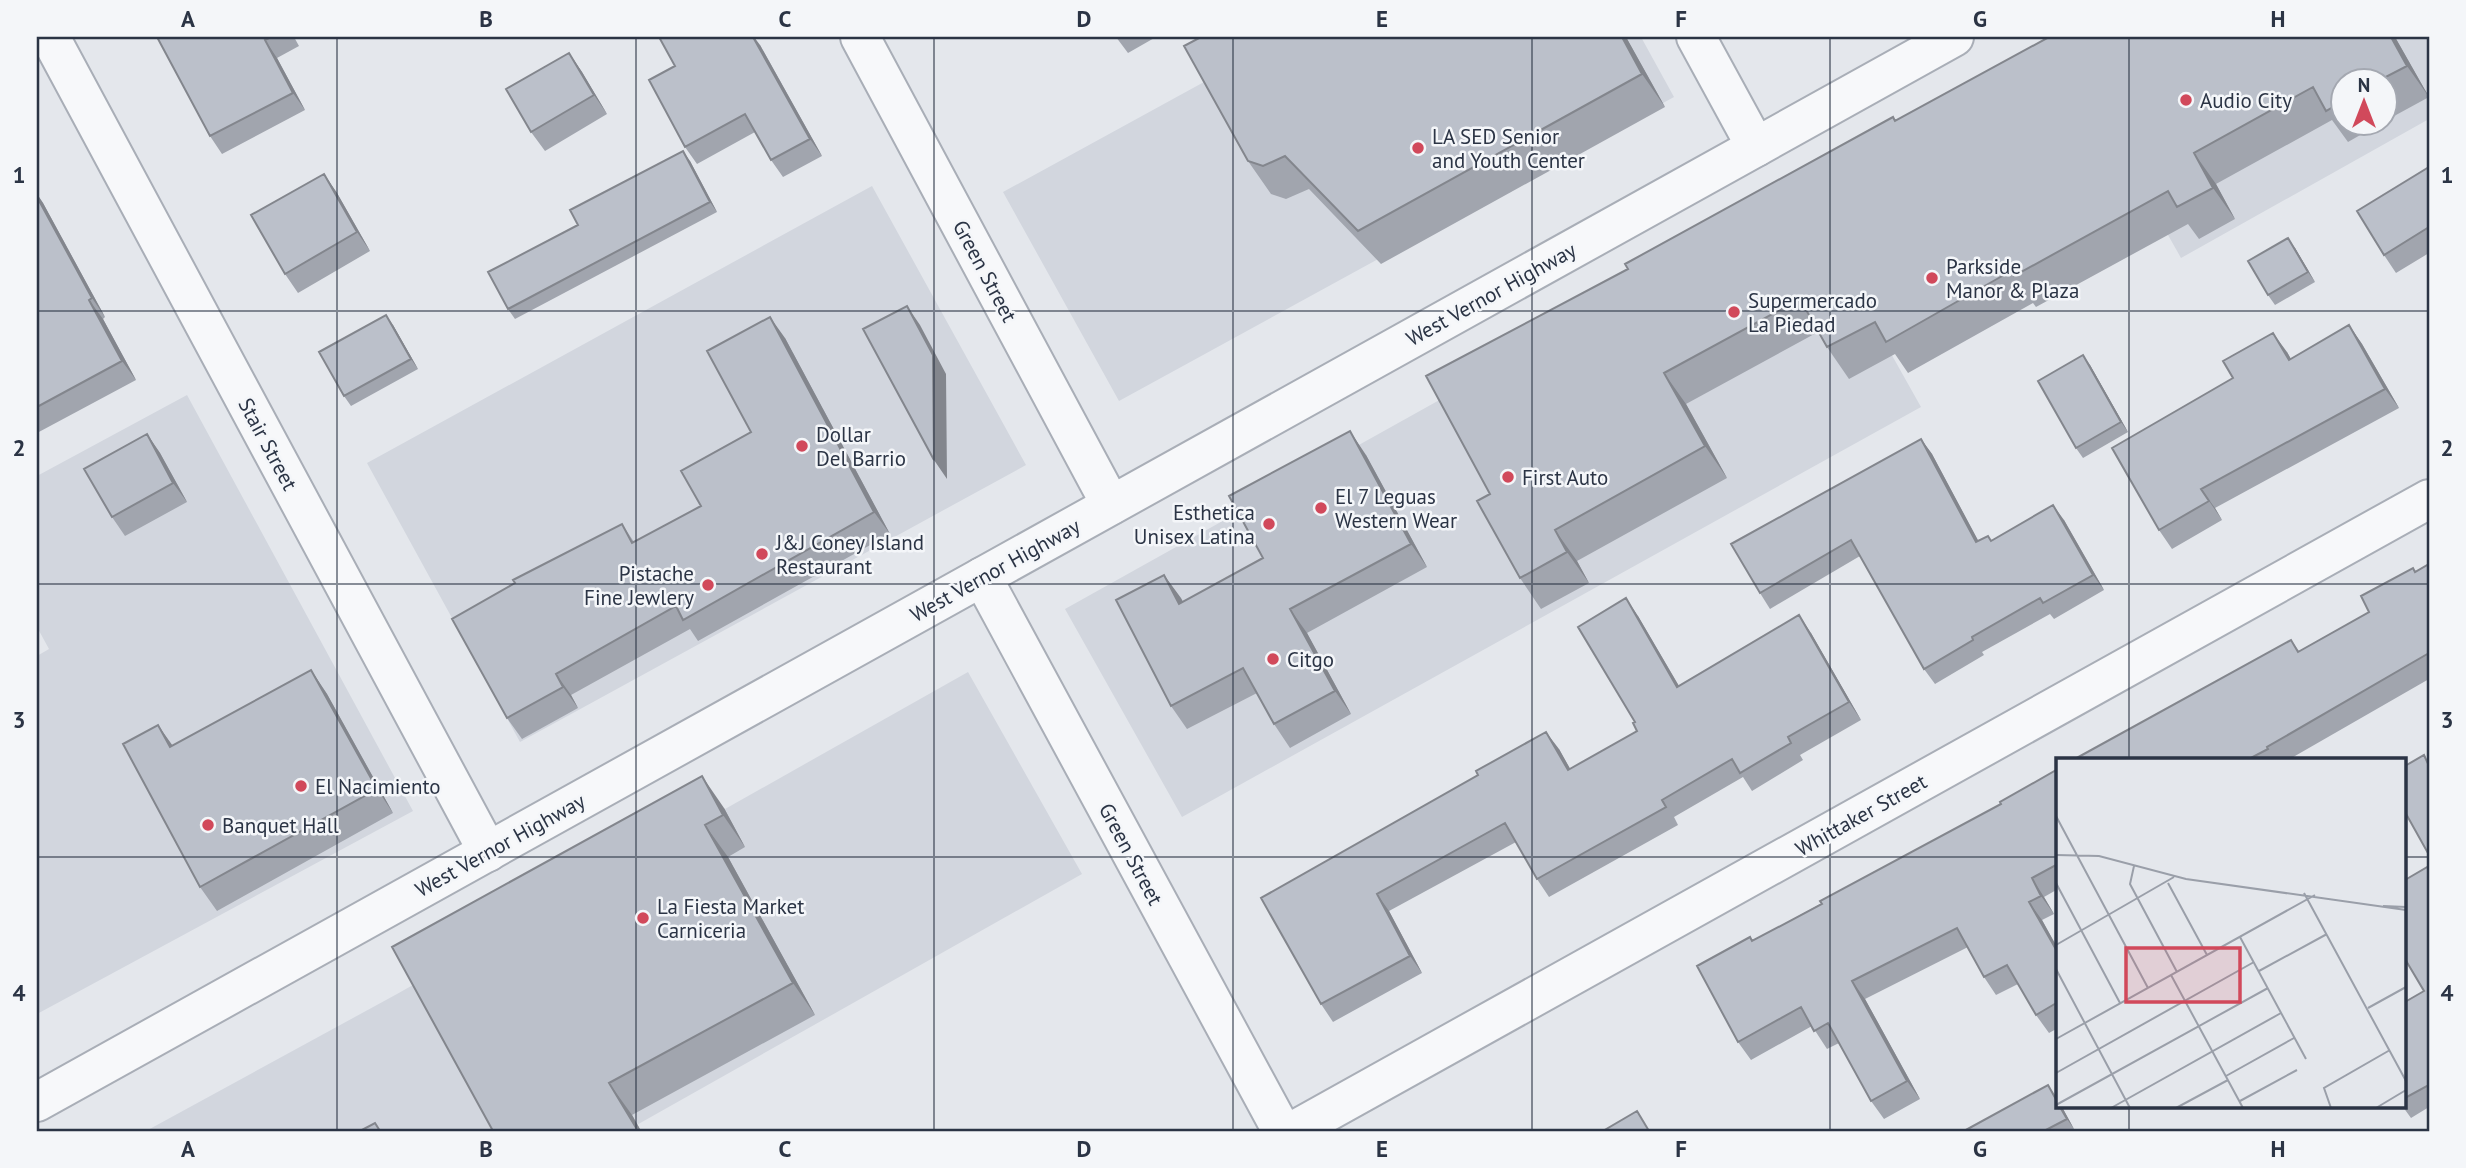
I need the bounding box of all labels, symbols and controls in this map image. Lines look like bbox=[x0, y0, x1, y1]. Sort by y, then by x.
text: A bbox=[181, 4, 195, 33]
text: B bbox=[479, 4, 493, 33]
text: C bbox=[779, 4, 792, 33]
text: D bbox=[1077, 4, 1091, 33]
text: E bbox=[1376, 4, 1388, 33]
text: F bbox=[1675, 4, 1687, 33]
text: G bbox=[1973, 4, 1987, 33]
text: H bbox=[2271, 4, 2285, 33]
north arrow bbox=[2330, 66, 2400, 136]
text: N bbox=[2358, 73, 2370, 97]
place label: Audio City bbox=[2200, 87, 2292, 114]
marker: Audio City bbox=[2178, 92, 2194, 108]
place label: LA SED Senior and Youth Center bbox=[1432, 123, 1585, 174]
marker: LA SED Senior and Youth Center bbox=[1410, 140, 1426, 156]
text: 1 bbox=[12, 160, 26, 189]
text: 1 bbox=[2440, 160, 2454, 189]
street label: Green Street bbox=[947, 215, 1023, 327]
street label: West Vernor Highway bbox=[1401, 236, 1581, 352]
place label: Parkside Manor & Plaza bbox=[1946, 253, 2079, 304]
marker: Parkside Manor & Plaza bbox=[1924, 270, 1940, 286]
place label: Supermercado La Piedad bbox=[1748, 287, 1877, 338]
marker: Supermercado La Piedad bbox=[1726, 304, 1742, 320]
street label: Stair Street bbox=[232, 393, 304, 495]
place label: Dollar Del Barrio bbox=[816, 421, 906, 472]
text: 2 bbox=[12, 433, 26, 462]
text: 2 bbox=[2440, 433, 2454, 462]
marker: Dollar Del Barrio bbox=[794, 438, 810, 454]
place label: First Auto bbox=[1522, 464, 1608, 491]
marker: First Auto bbox=[1500, 469, 1516, 485]
place label: El 7 Leguas Western Wear bbox=[1335, 483, 1457, 534]
place label: Esthetica Unisex Latina bbox=[1134, 499, 1255, 550]
marker: El 7 Leguas Western Wear bbox=[1313, 500, 1329, 516]
street label: West Vernor Highway bbox=[905, 512, 1085, 628]
marker: Esthetica Unisex Latina bbox=[1261, 516, 1277, 532]
place label: J&J Coney Island Restaurant bbox=[775, 529, 924, 580]
marker: J&J Coney Island Restaurant bbox=[754, 546, 770, 562]
place label: Pistache Fine Jewlery bbox=[584, 560, 694, 611]
marker: Pistache Fine Jewlery bbox=[700, 577, 716, 593]
place label: Citgo bbox=[1287, 646, 1334, 673]
marker: Citgo bbox=[1265, 651, 1281, 667]
text: 3 bbox=[12, 705, 26, 734]
text: 3 bbox=[2440, 705, 2454, 734]
inset map bbox=[2056, 758, 2406, 1108]
street label: Whittaker Street bbox=[1791, 768, 1931, 862]
place label: El Nacimiento bbox=[315, 773, 441, 800]
marker: El Nacimiento bbox=[293, 778, 309, 794]
street label: West Vernor Highway bbox=[410, 787, 590, 903]
street label: Green Street bbox=[1093, 798, 1169, 910]
place label: Banquet Hall bbox=[222, 812, 339, 839]
marker: Banquet Hall bbox=[200, 817, 216, 833]
place label: La Fiesta Market Carniceria bbox=[657, 893, 804, 944]
marker: La Fiesta Market Carniceria bbox=[635, 910, 651, 926]
text: 4 bbox=[12, 978, 26, 1007]
text: 4 bbox=[2440, 978, 2454, 1007]
text: A bbox=[181, 1134, 195, 1163]
text: B bbox=[479, 1134, 493, 1163]
text: C bbox=[779, 1134, 792, 1163]
text: D bbox=[1077, 1134, 1091, 1163]
text: E bbox=[1376, 1134, 1388, 1163]
text: F bbox=[1675, 1134, 1687, 1163]
text: G bbox=[1973, 1134, 1987, 1163]
text: H bbox=[2271, 1134, 2285, 1163]

